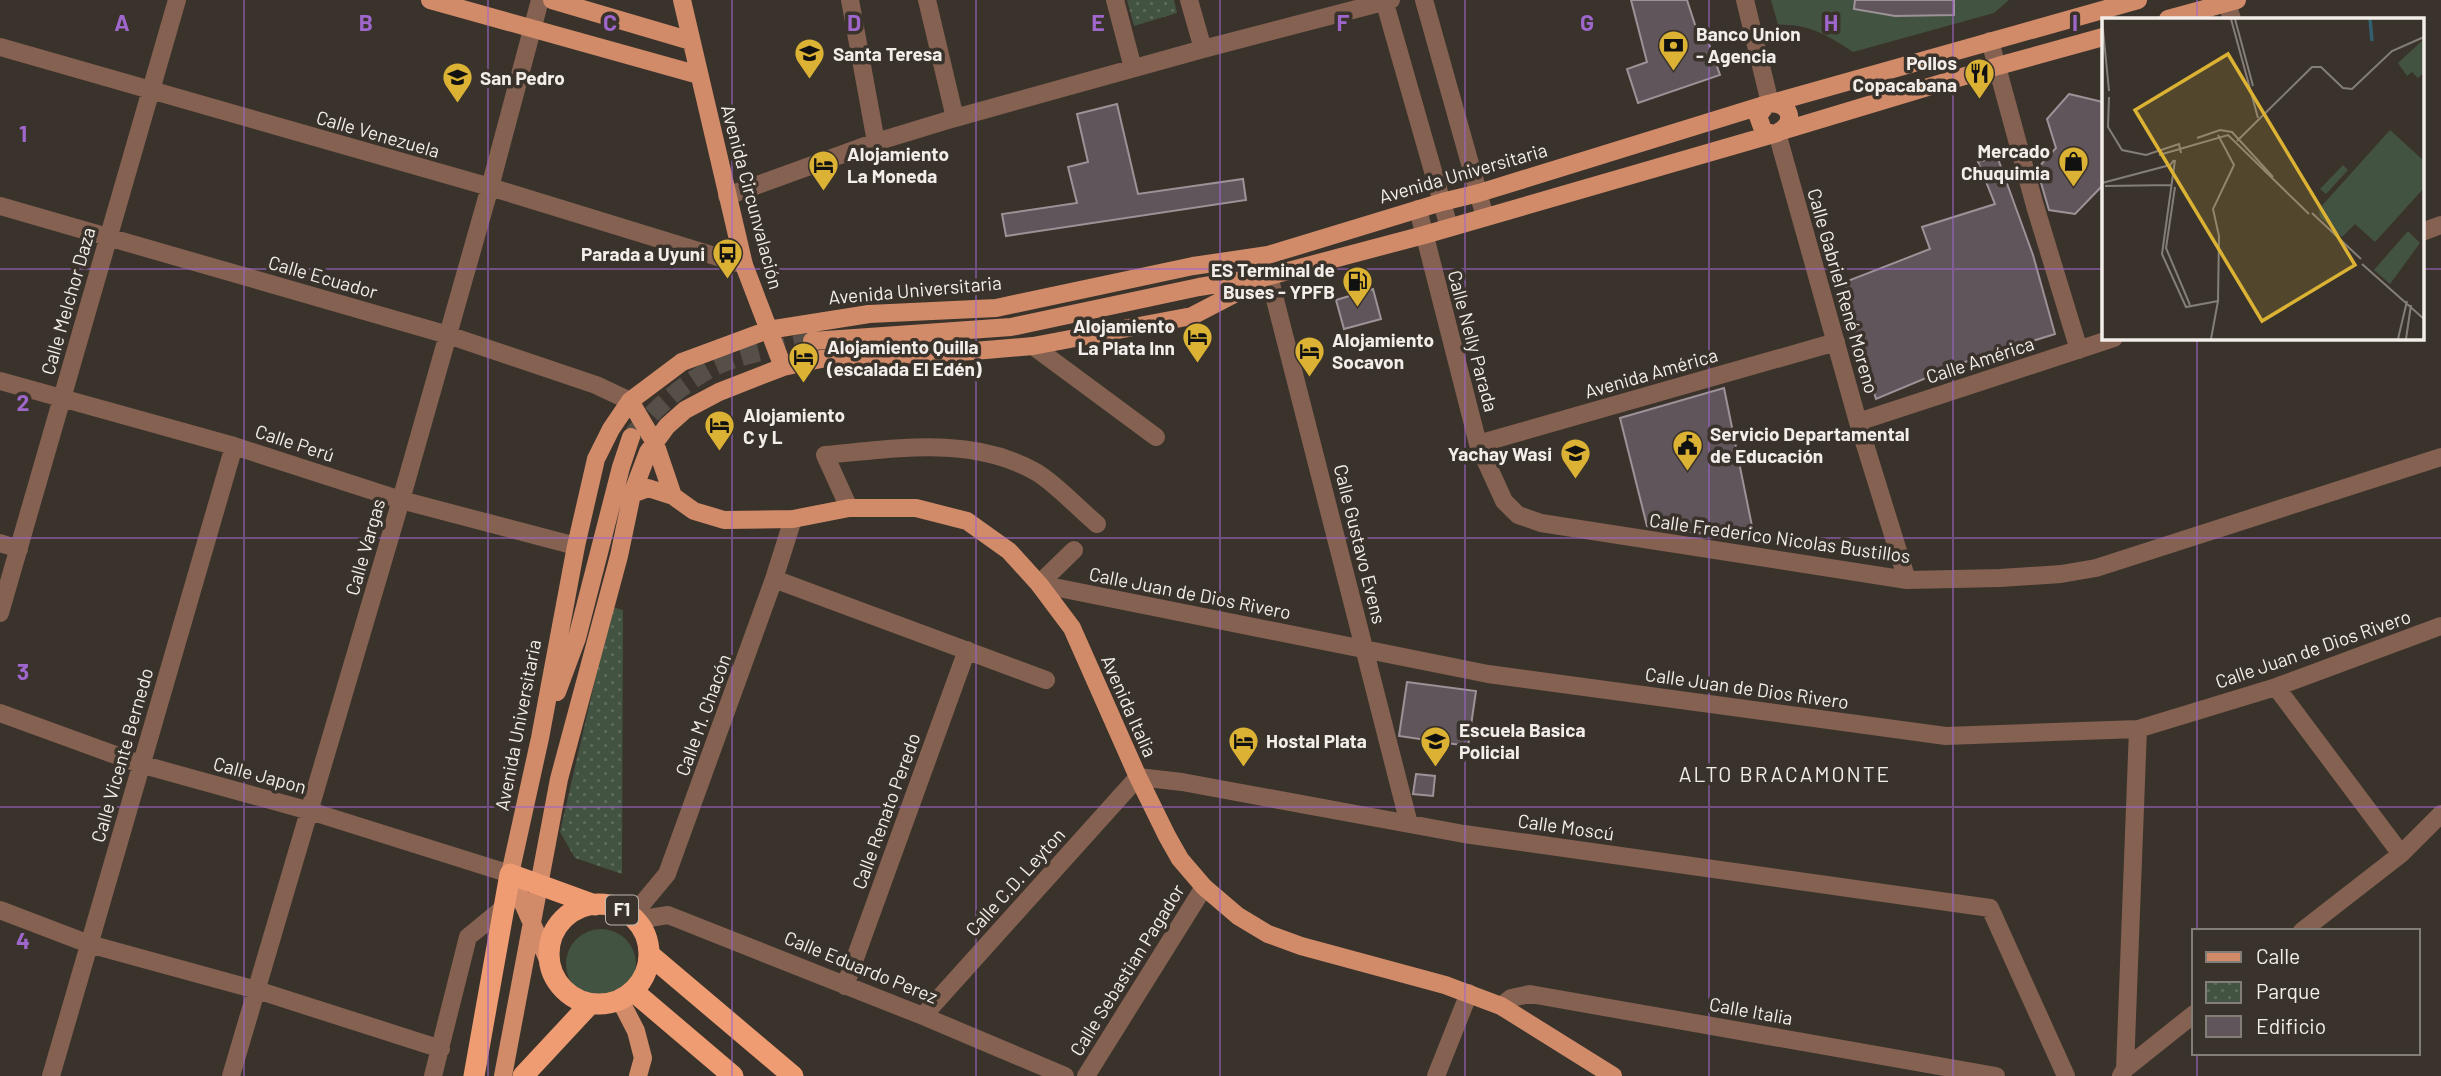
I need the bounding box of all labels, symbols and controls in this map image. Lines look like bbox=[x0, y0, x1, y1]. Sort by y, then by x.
text: A bbox=[114, 8, 130, 36]
text: B bbox=[359, 8, 373, 36]
text: C bbox=[603, 8, 617, 36]
text: D bbox=[847, 8, 861, 36]
text: E bbox=[1091, 8, 1105, 36]
text: F bbox=[1337, 8, 1350, 36]
text: G bbox=[1580, 8, 1594, 36]
text: H bbox=[1824, 8, 1838, 36]
text: I bbox=[2072, 8, 2078, 36]
inset map bbox=[2102, 18, 2424, 340]
place label: Banco Union - Agencia bbox=[1696, 22, 1801, 67]
bank icon: Banco Union - Agencia bbox=[1656, 28, 1690, 72]
school or university icon: Santa Teresa bbox=[793, 37, 827, 81]
place label: Santa Teresa bbox=[833, 42, 942, 65]
place label: Pollos Copacabana bbox=[1853, 51, 1957, 96]
restaurant icon: Pollos Copacabana bbox=[1963, 57, 1997, 101]
school or university icon: San Pedro bbox=[440, 61, 474, 105]
place label: San Pedro bbox=[480, 66, 565, 89]
street label: Avenida Circunvalación bbox=[717, 102, 788, 292]
street label: Calle Venezuela bbox=[314, 105, 442, 162]
text: 1 bbox=[19, 119, 27, 147]
street label: Avenida Universitaria bbox=[1376, 137, 1550, 208]
place label: Mercado Chuquimia bbox=[1961, 139, 2050, 184]
place label: Alojamiento La Moneda bbox=[847, 142, 949, 187]
shop icon: Mercado Chuquimia bbox=[2056, 145, 2090, 189]
hotel icon: Alojamiento La Moneda bbox=[807, 148, 841, 192]
street label: Calle Gabriel René Moreno bbox=[1803, 186, 1884, 396]
street label: Calle Melchor Daza bbox=[35, 224, 100, 377]
bus stop icon: Parada a Uyuni bbox=[711, 237, 745, 281]
place label: Parada a Uyuni bbox=[581, 242, 705, 265]
street label: Calle Ecuador bbox=[266, 250, 381, 303]
place label: ES Terminal de Buses - YPFB bbox=[1211, 258, 1335, 303]
fuel station icon: ES Terminal de Buses - YPFB bbox=[1341, 264, 1375, 308]
street label: Calle Nelly Parada bbox=[1444, 268, 1503, 414]
street label: Avenida Universitaria bbox=[827, 270, 1003, 309]
place label: Alojamiento La Plata Inn bbox=[1073, 314, 1175, 359]
hotel icon: Alojamiento La Plata Inn bbox=[1181, 320, 1215, 364]
place label: Alojamiento Socavon bbox=[1332, 328, 1434, 373]
street label: Calle América bbox=[1923, 331, 2037, 388]
hotel icon: Alojamiento Socavon bbox=[1292, 334, 1326, 378]
place label: Alojamiento Quilla (escalada El Edén) bbox=[826, 335, 982, 380]
hotel icon: Alojamiento Quilla (escalada El Edén) bbox=[787, 341, 821, 385]
street label: Avenida América bbox=[1582, 343, 1720, 403]
text: 2 bbox=[17, 388, 29, 416]
place label: Alojamiento C y L bbox=[743, 403, 845, 448]
hotel icon: Alojamiento C y L bbox=[703, 409, 737, 453]
street label: Calle Perú bbox=[253, 419, 338, 466]
place label: Servicio Departamental de Educación bbox=[1710, 422, 1909, 467]
public building icon: Servicio Departamental de Educación bbox=[1670, 428, 1704, 472]
school or university icon: Yachay Wasi bbox=[1558, 437, 1592, 481]
place label: Yachay Wasi bbox=[1448, 442, 1552, 465]
street label: Calle Gustavo Evens bbox=[1330, 462, 1391, 626]
street label: Calle Vargas bbox=[340, 496, 389, 598]
street label: Calle Frederico Nicolas Bustillos bbox=[1648, 508, 1912, 567]
street label: Calle Juan de Dios Rivero bbox=[1087, 562, 1293, 623]
street label: Calle Juan de Dios Rivero bbox=[2212, 604, 2414, 693]
street label: Avenida Universitaria bbox=[490, 637, 545, 812]
street label: Calle M. Chacón bbox=[670, 651, 735, 779]
street label: Avenida Italia bbox=[1097, 651, 1162, 760]
text: 3 bbox=[17, 657, 29, 685]
street label: Calle Juan de Dios Rivero bbox=[1644, 662, 1850, 713]
street label: Calle Vicente Bernedo bbox=[86, 665, 157, 845]
place label: Escuela Basica Policial bbox=[1459, 718, 1585, 763]
hotel icon: Hostal Plata bbox=[1226, 724, 1260, 768]
school or university icon: Escuela Basica Policial bbox=[1419, 724, 1453, 768]
street label: Calle Renato Peredo bbox=[847, 729, 925, 892]
place label: Hostal Plata bbox=[1266, 729, 1367, 752]
street label: Calle Japon bbox=[211, 751, 309, 798]
district label: ALTO BRACAMONTE bbox=[1679, 761, 1891, 786]
street label: Calle Moscú bbox=[1516, 808, 1616, 845]
street label: Calle C.D. Leyton bbox=[960, 823, 1069, 941]
street label: Calle Sebastian Pagador bbox=[1064, 880, 1189, 1060]
road number: F1 bbox=[606, 896, 638, 925]
street label: Calle Eduardo Perez bbox=[781, 925, 941, 1008]
text: 4 bbox=[16, 926, 30, 954]
legend bbox=[2192, 929, 2420, 1055]
text: Calle bbox=[2256, 943, 2300, 968]
text: Parque bbox=[2256, 978, 2321, 1003]
street label: Calle Italia bbox=[1708, 992, 1795, 1029]
text: Edificio bbox=[2256, 1013, 2326, 1038]

